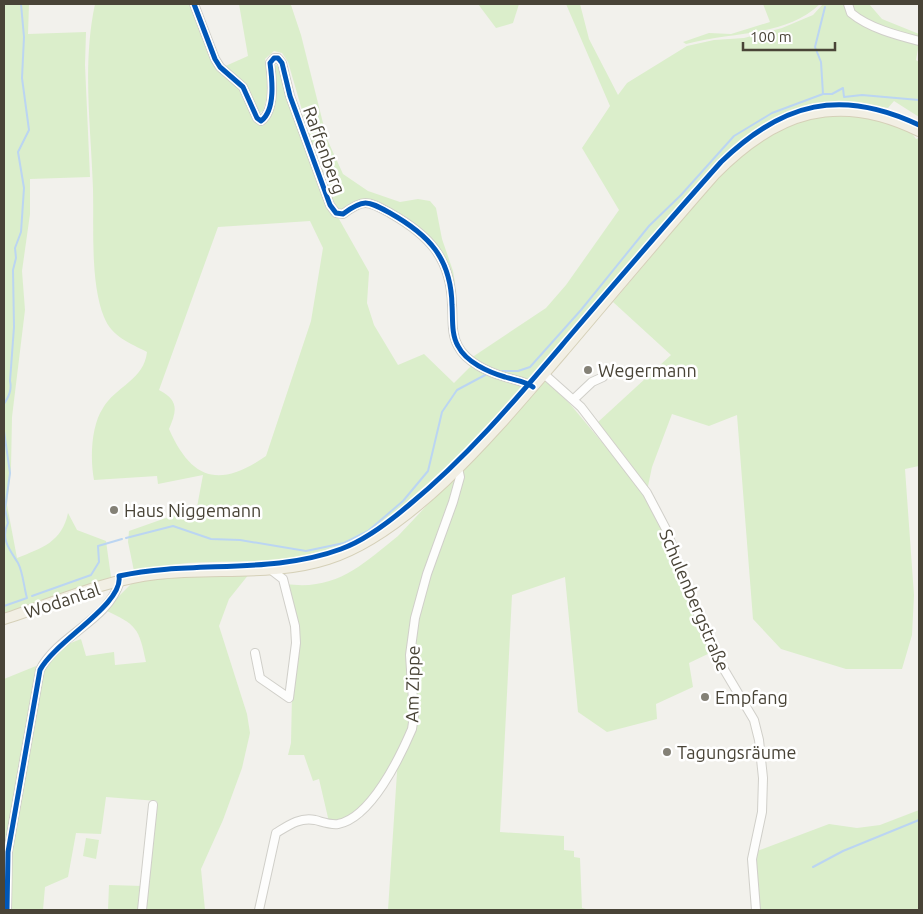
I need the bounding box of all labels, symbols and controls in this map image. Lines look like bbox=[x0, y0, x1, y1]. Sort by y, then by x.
scale bar bbox=[743, 20, 836, 52]
text: 100 m bbox=[750, 28, 792, 45]
street label: Raffenberg bbox=[300, 103, 350, 197]
place label: Wegermann bbox=[598, 360, 697, 380]
marker: Wegermann bbox=[582, 364, 594, 376]
place label: Haus Niggemann bbox=[124, 500, 261, 520]
marker: Haus Niggemann bbox=[108, 504, 120, 516]
street label: Schulenbergstraße bbox=[656, 526, 734, 674]
street label: Wodantal bbox=[22, 578, 102, 622]
street label: Am Zippe bbox=[401, 645, 423, 723]
place label: Empfang bbox=[715, 687, 788, 707]
marker: Empfang bbox=[699, 691, 711, 703]
place label: Tagungsräume bbox=[677, 742, 796, 762]
marker: Tagungsräume bbox=[661, 746, 673, 758]

